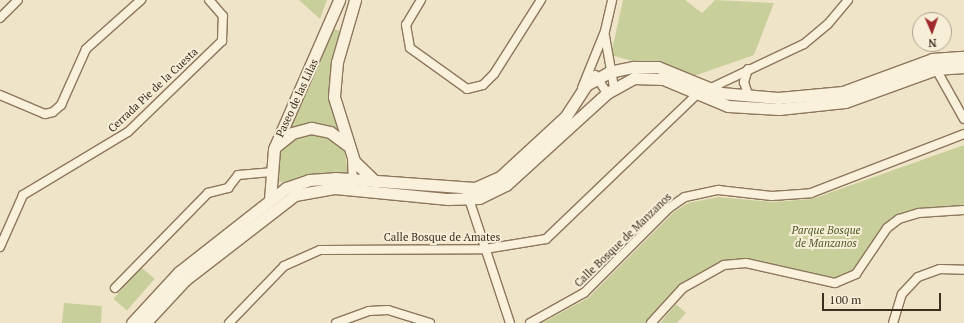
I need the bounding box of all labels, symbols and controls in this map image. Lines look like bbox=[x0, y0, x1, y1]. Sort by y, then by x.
north arrow bbox=[912, 12, 952, 52]
text: N bbox=[928, 36, 937, 50]
street label: Cerrada Pie de la Cuesta bbox=[105, 45, 201, 135]
street label: Paseo de las Lilas bbox=[273, 57, 321, 139]
street label: Calle Bosque de Manzanos bbox=[572, 190, 674, 290]
park label: Parque Bosque de Manzanos bbox=[791, 224, 861, 250]
street label: Calle Bosque de Amates bbox=[384, 230, 500, 244]
scale bar bbox=[824, 285, 943, 311]
text: 100 m bbox=[829, 292, 861, 307]

